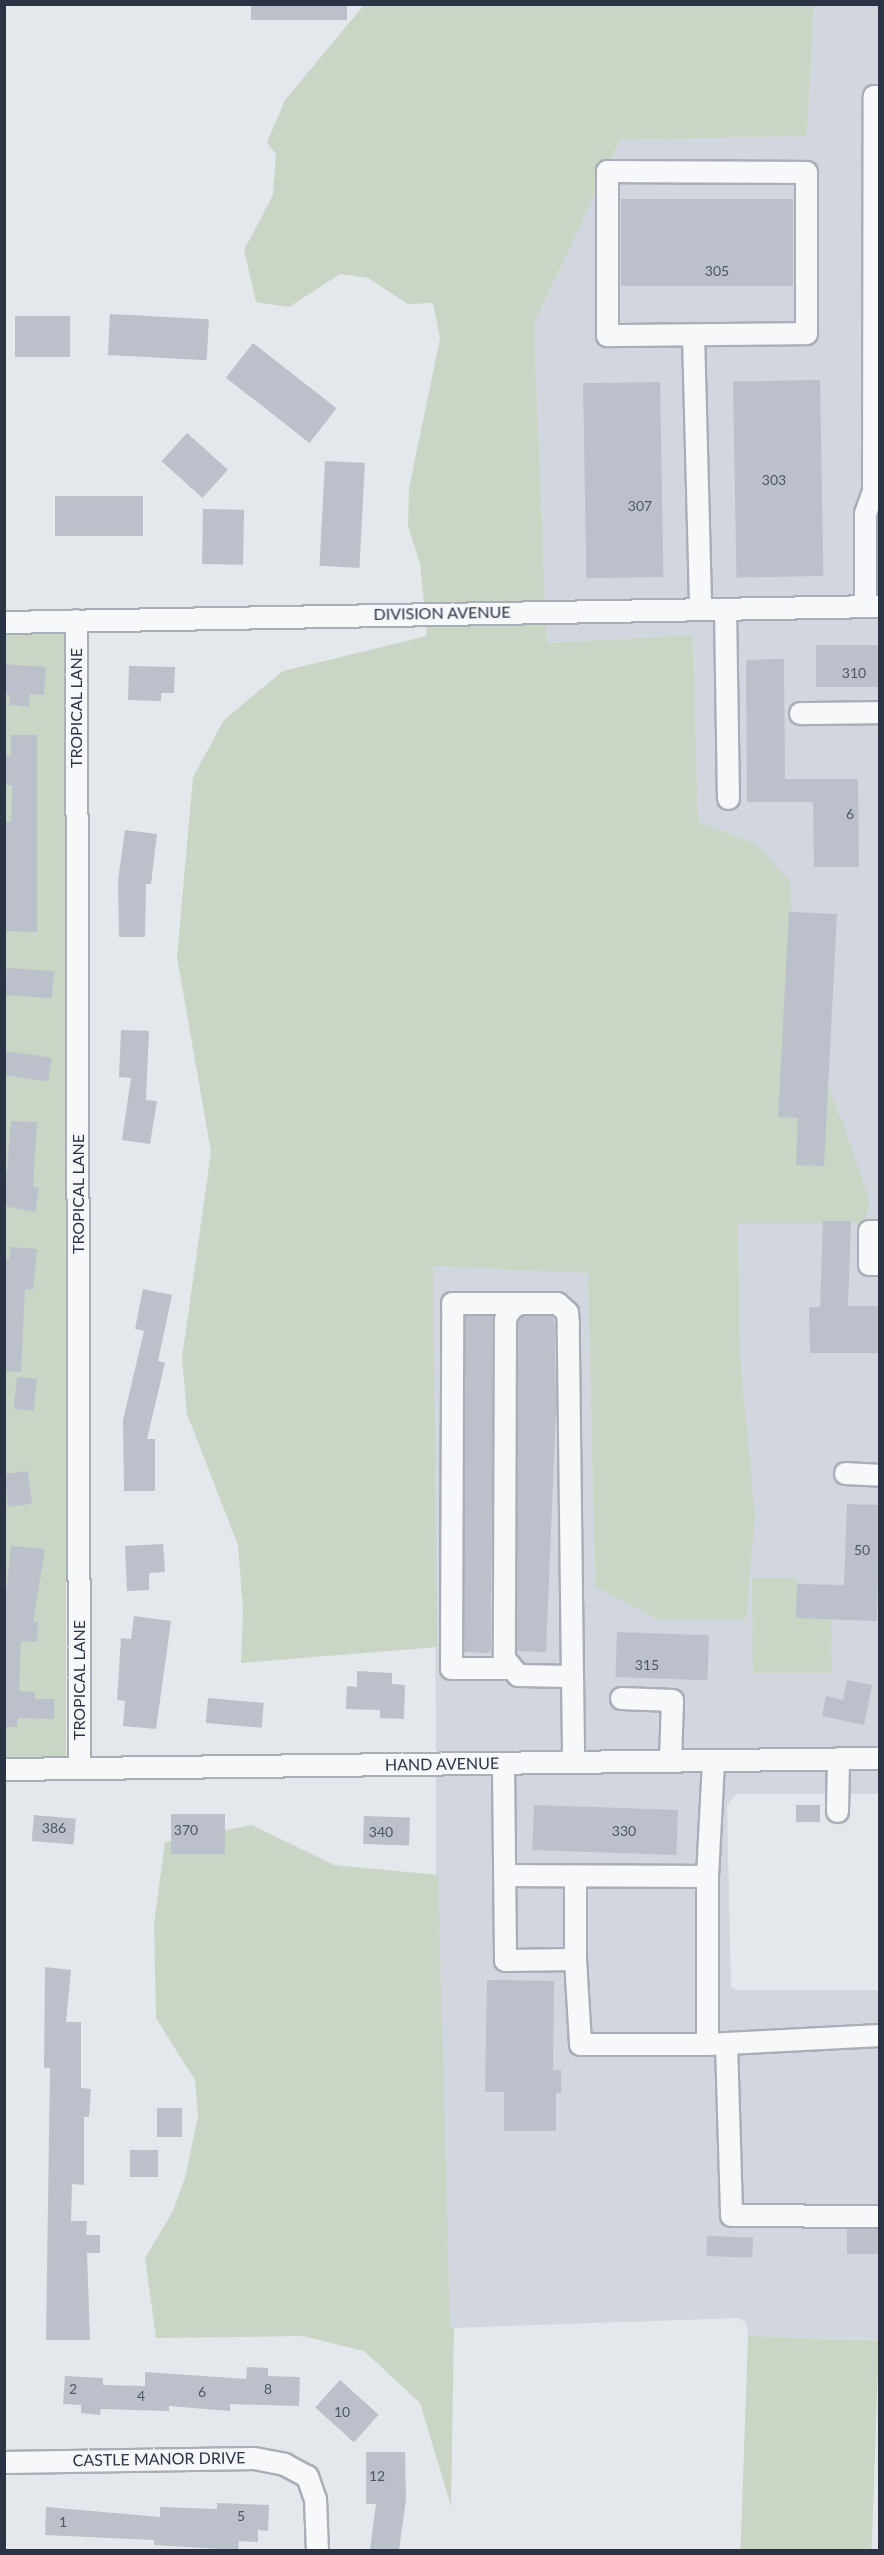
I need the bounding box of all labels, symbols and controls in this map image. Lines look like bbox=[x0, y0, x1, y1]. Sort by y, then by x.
house number: 305 bbox=[705, 263, 729, 279]
house number: 303 bbox=[762, 472, 786, 488]
house number: 307 bbox=[628, 498, 652, 514]
street label: DIVISION AVENUE bbox=[373, 602, 511, 624]
street label: TROPICAL LANE bbox=[66, 648, 86, 768]
house number: 310 bbox=[842, 665, 866, 681]
house number: 6 bbox=[846, 806, 854, 822]
street label: TROPICAL LANE bbox=[68, 1134, 88, 1254]
house number: 50 bbox=[854, 1542, 870, 1558]
street label: TROPICAL LANE bbox=[69, 1620, 89, 1740]
house number: 315 bbox=[635, 1657, 659, 1673]
street label: HAND AVENUE bbox=[384, 1753, 500, 1775]
house number: 386 bbox=[42, 1820, 66, 1836]
house number: 370 bbox=[174, 1822, 198, 1838]
house number: 330 bbox=[612, 1823, 636, 1839]
house number: 340 bbox=[369, 1824, 393, 1840]
house number: 2 bbox=[69, 2381, 77, 2397]
house number: 8 bbox=[264, 2381, 272, 2397]
house number: 6 bbox=[198, 2384, 206, 2400]
house number: 4 bbox=[137, 2388, 145, 2404]
house number: 10 bbox=[334, 2404, 350, 2420]
street label: CASTLE MANOR DRIVE bbox=[72, 2448, 246, 2470]
house number: 12 bbox=[369, 2468, 385, 2484]
house number: 5 bbox=[237, 2508, 245, 2524]
house number: 1 bbox=[59, 2514, 67, 2530]

